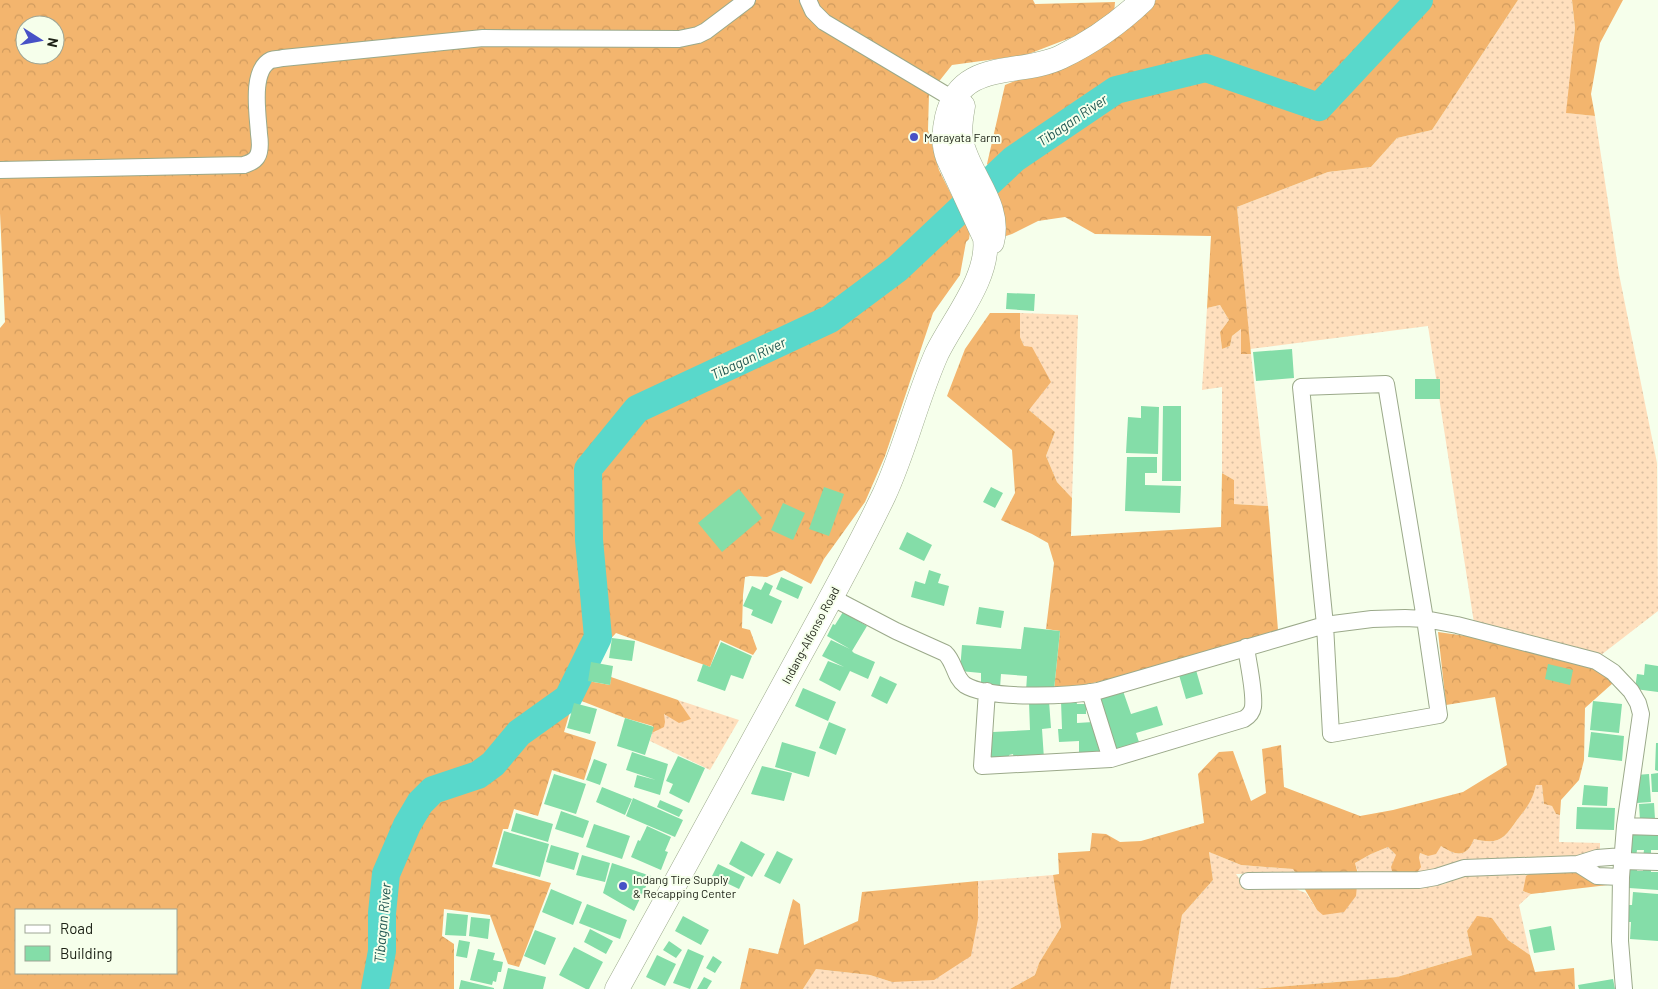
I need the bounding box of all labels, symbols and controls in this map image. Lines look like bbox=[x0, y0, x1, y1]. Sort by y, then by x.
north arrow bbox=[15, 15, 65, 65]
text: N bbox=[44, 36, 62, 49]
water label: Tibagan River bbox=[1034, 90, 1111, 150]
place label: Marayata Farm bbox=[924, 130, 1000, 144]
marker: Marayata Farm bbox=[908, 131, 920, 143]
water label: Tibagan River bbox=[708, 333, 789, 383]
street label: Indang-Alfonso Road bbox=[779, 584, 841, 686]
place label: Indang Tire Supply & Recapping Center bbox=[633, 872, 737, 900]
marker: Indang Tire Supply & Recapping Center bbox=[617, 880, 629, 892]
water label: Tibagan River bbox=[370, 881, 394, 964]
legend bbox=[15, 909, 178, 974]
text: Road bbox=[60, 919, 93, 937]
text: Building bbox=[60, 944, 113, 962]

